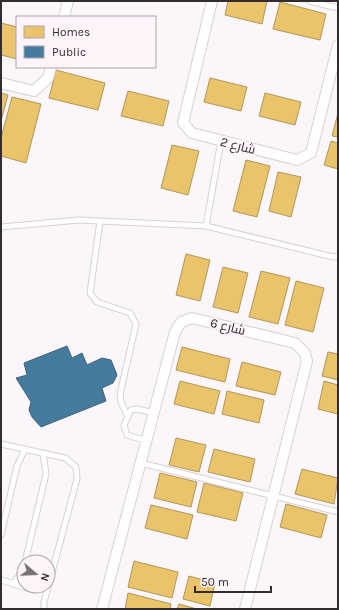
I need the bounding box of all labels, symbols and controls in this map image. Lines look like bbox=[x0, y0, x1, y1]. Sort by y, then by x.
legend bbox=[16, 16, 156, 68]
text: Homes bbox=[52, 25, 90, 39]
text: Public bbox=[52, 45, 86, 59]
street label: شارع 2 bbox=[218, 134, 257, 158]
street label: شارع 6 bbox=[208, 315, 247, 339]
north arrow bbox=[16, 554, 56, 594]
scale bar bbox=[195, 568, 271, 594]
text: N bbox=[38, 571, 52, 583]
text: 50 m bbox=[201, 575, 229, 589]

